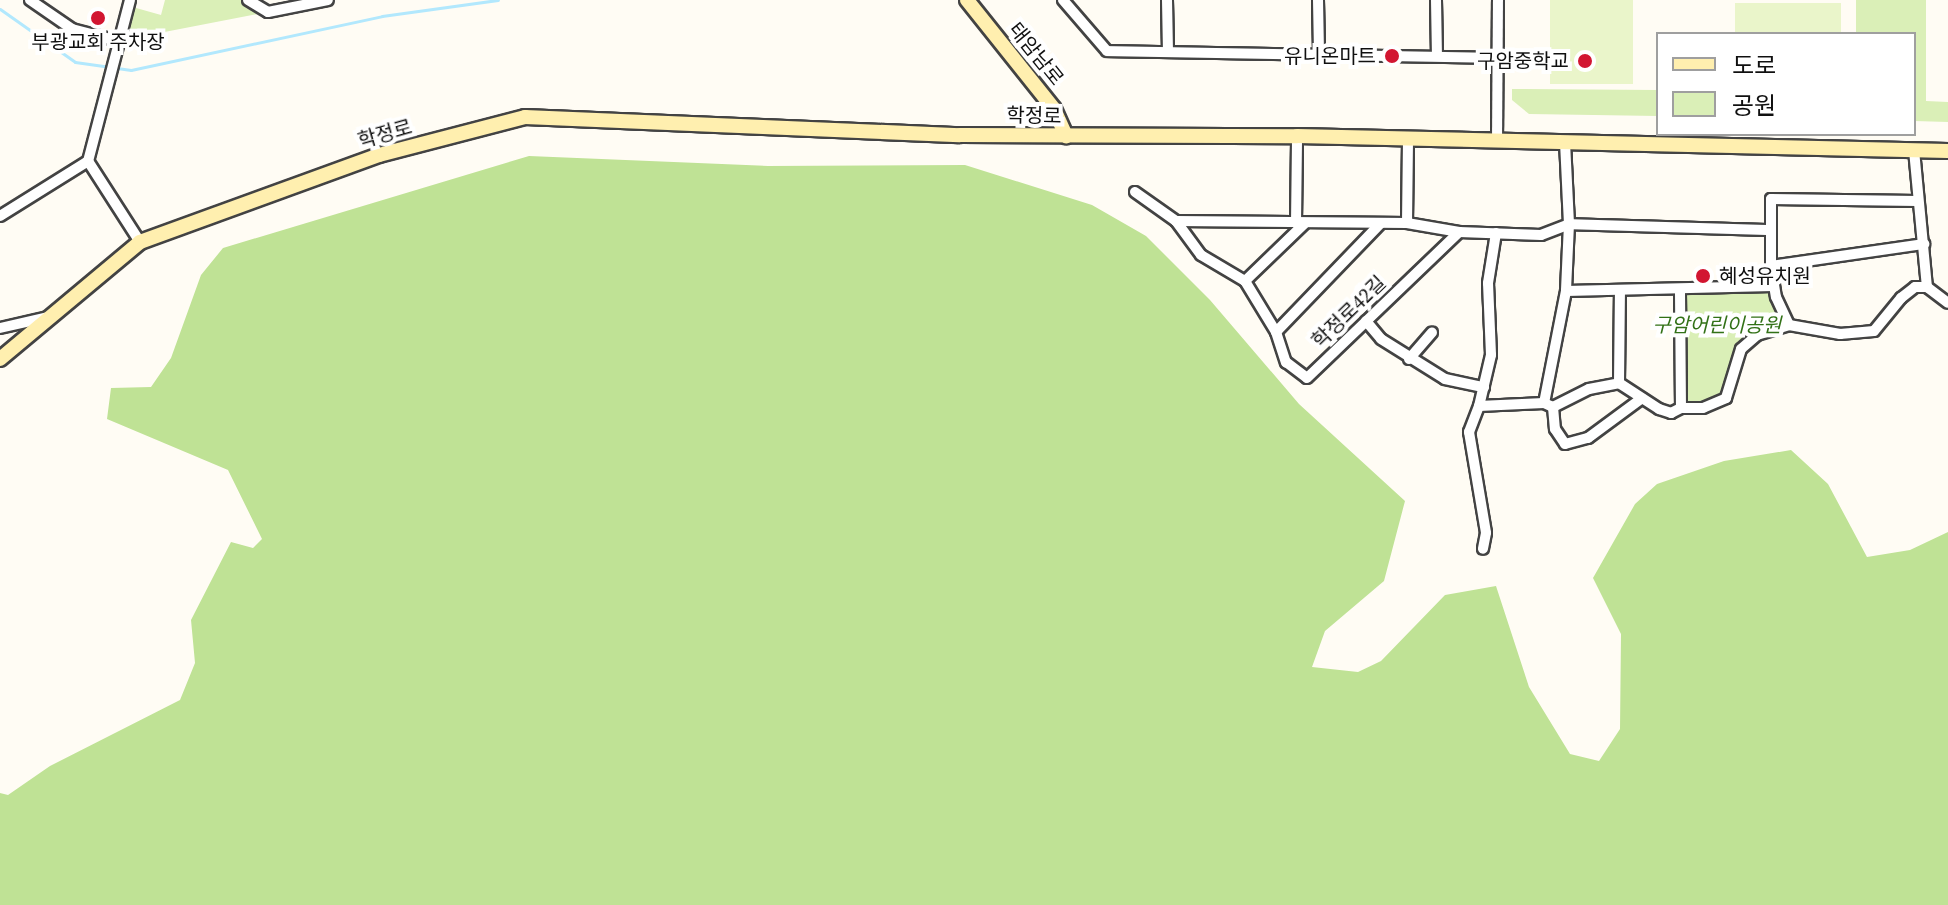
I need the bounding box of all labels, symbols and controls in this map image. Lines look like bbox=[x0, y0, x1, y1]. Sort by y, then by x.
marker: 부광교회 주차장 bbox=[89, 9, 107, 27]
street label: 태암남로 bbox=[1004, 18, 1068, 90]
place label: 부광교회 주차장 bbox=[31, 30, 165, 54]
legend bbox=[1656, 32, 1916, 136]
place label: 유니온마트 bbox=[1284, 44, 1376, 68]
marker: 유니온마트 bbox=[1383, 47, 1401, 65]
place label: 구암중학교 bbox=[1477, 49, 1569, 73]
text: 도로 bbox=[1732, 49, 1776, 82]
marker: 구암중학교 bbox=[1576, 52, 1594, 70]
text: 공원 bbox=[1732, 89, 1776, 122]
street label: 학정로 bbox=[1006, 104, 1062, 128]
street label: 학정로 bbox=[355, 115, 415, 153]
place label: 혜성유치원 bbox=[1719, 264, 1811, 288]
marker: 혜성유치원 bbox=[1694, 267, 1712, 285]
street label: 학정로42길 bbox=[1307, 271, 1391, 353]
park label: 구암어린이공원 bbox=[1653, 313, 1781, 337]

